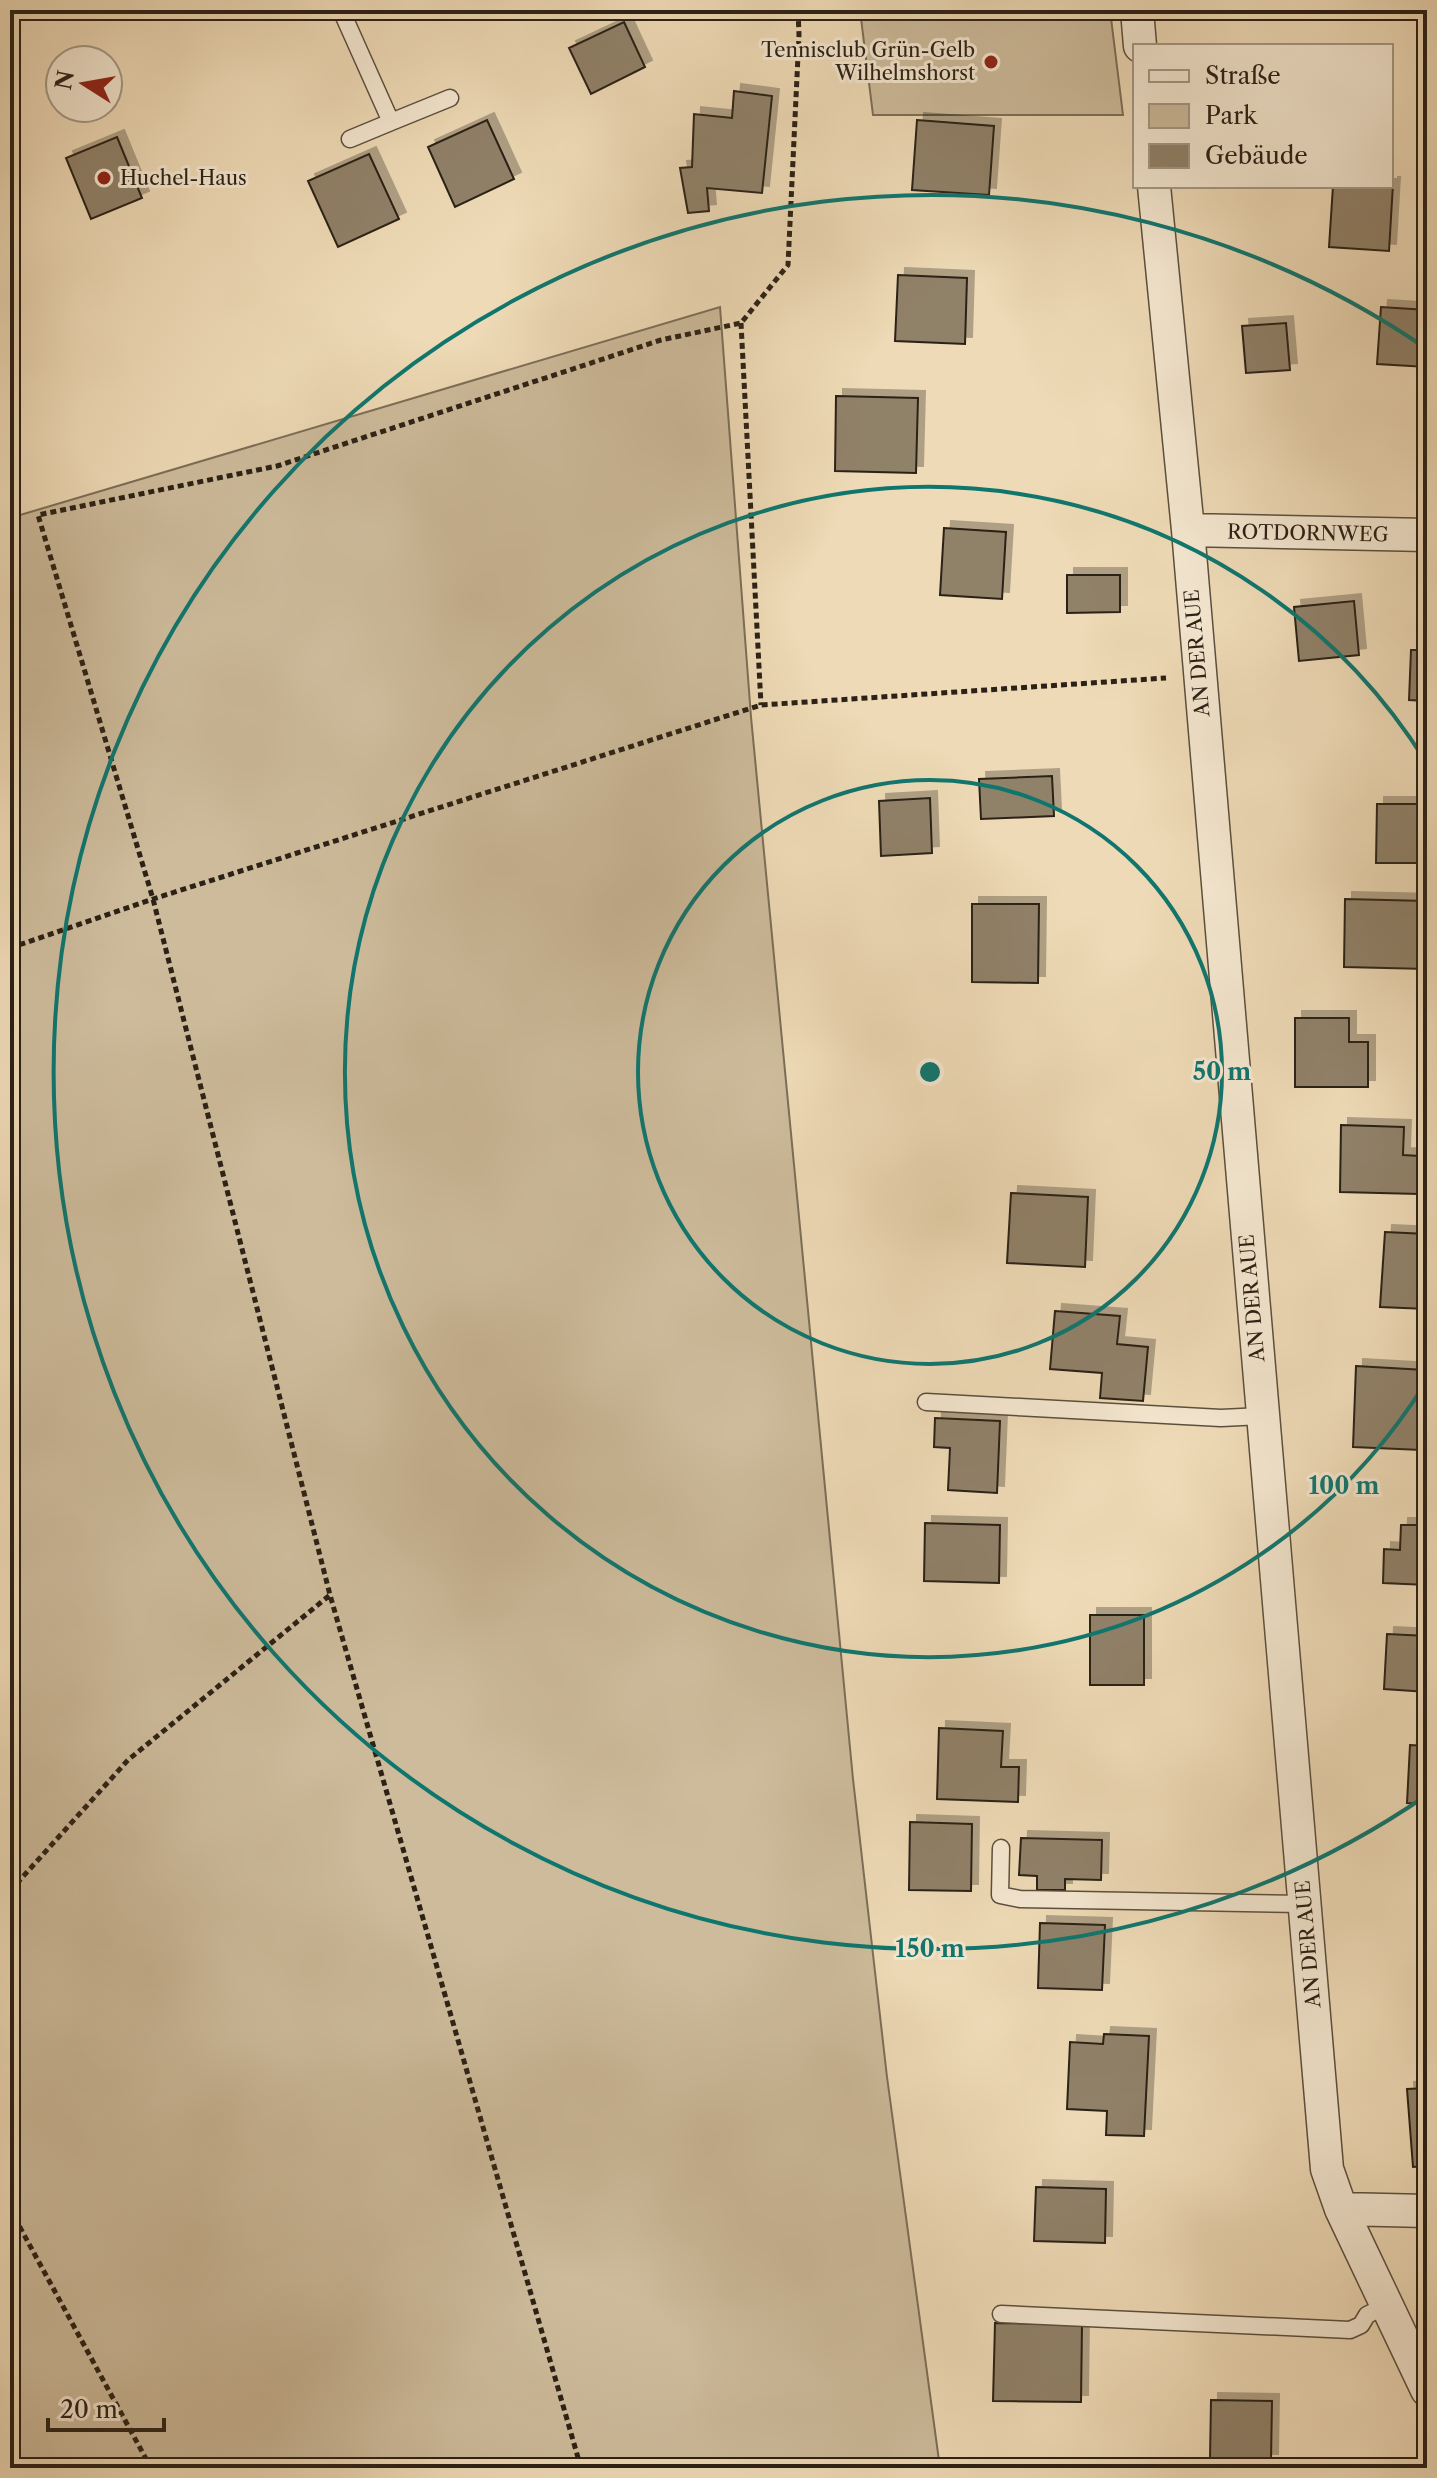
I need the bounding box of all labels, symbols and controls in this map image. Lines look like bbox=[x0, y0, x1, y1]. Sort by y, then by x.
place label: Tennisclub Grün-Gelb Wilhelmshorst bbox=[761, 38, 975, 85]
north arrow bbox=[44, 44, 124, 124]
legend bbox=[1133, 44, 1393, 188]
marker: Tennisclub Grün-Gelb Wilhelmshorst bbox=[982, 53, 1000, 71]
text: Straße bbox=[1205, 61, 1281, 90]
text: N bbox=[50, 68, 80, 92]
text: Park bbox=[1205, 101, 1258, 130]
text: Gebäude bbox=[1205, 141, 1308, 170]
place label: Huchel-Haus bbox=[120, 166, 247, 190]
marker: Huchel-Haus bbox=[95, 169, 113, 187]
street label: ROTDORNWEG bbox=[1227, 520, 1389, 546]
street label: AN DER AUE bbox=[1179, 588, 1215, 719]
text: 50 m bbox=[1193, 1057, 1251, 1086]
centre of rings bbox=[916, 1058, 944, 1086]
street label: AN DER AUE bbox=[1234, 1233, 1270, 1364]
text: 100 m bbox=[1308, 1471, 1380, 1500]
street label: AN DER AUE bbox=[1290, 1879, 1326, 2010]
text: 150 m bbox=[895, 1934, 965, 1963]
scale bar bbox=[48, 2382, 164, 2432]
text: 20 m bbox=[60, 2395, 118, 2424]

